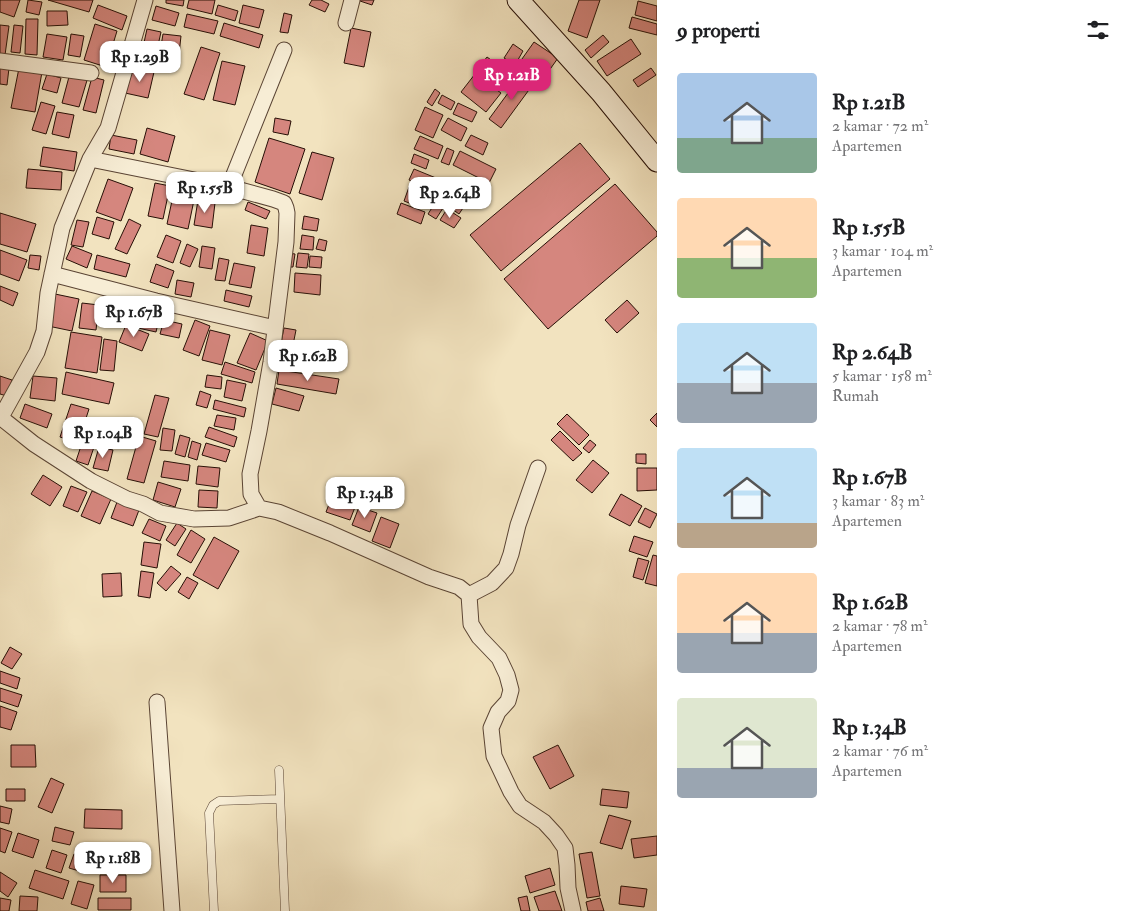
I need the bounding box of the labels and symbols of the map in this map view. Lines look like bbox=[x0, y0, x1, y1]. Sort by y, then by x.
pin: Rp 1.29B bbox=[88, 41, 192, 83]
pin: Rp 1.21B bbox=[460, 58, 564, 101]
pin: Rp 1.55B bbox=[153, 172, 257, 214]
pin: Rp 2.64B bbox=[398, 176, 502, 219]
pin: Rp 1.67B bbox=[82, 296, 186, 338]
pin: Rp 1.62B bbox=[256, 340, 360, 382]
pin: Rp 1.04B bbox=[51, 416, 155, 459]
pin: Rp 1.34B bbox=[313, 476, 417, 519]
pin: Rp 1.18B bbox=[61, 842, 165, 884]

